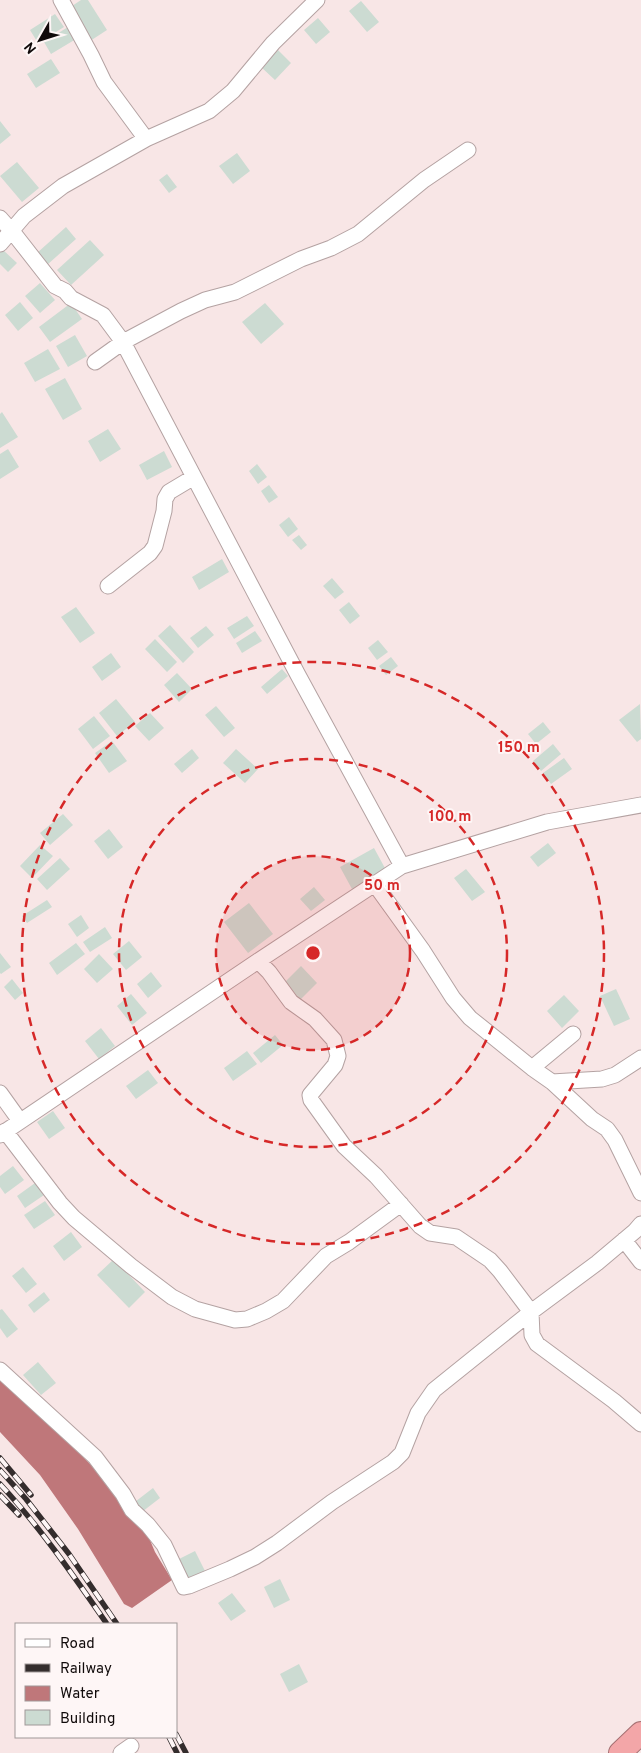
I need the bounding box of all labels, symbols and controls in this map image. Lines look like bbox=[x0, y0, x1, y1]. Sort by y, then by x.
north arrow bbox=[15, 15, 65, 65]
text: N bbox=[21, 38, 41, 56]
text: 150 m bbox=[498, 739, 540, 758]
text: 100 m bbox=[429, 808, 471, 827]
text: 50 m bbox=[364, 877, 400, 896]
centre of rings bbox=[304, 944, 322, 962]
legend bbox=[15, 1623, 178, 1738]
text: Road bbox=[60, 1635, 95, 1654]
text: Railway bbox=[60, 1660, 112, 1679]
text: Water bbox=[60, 1685, 100, 1704]
text: Building bbox=[60, 1710, 115, 1729]

